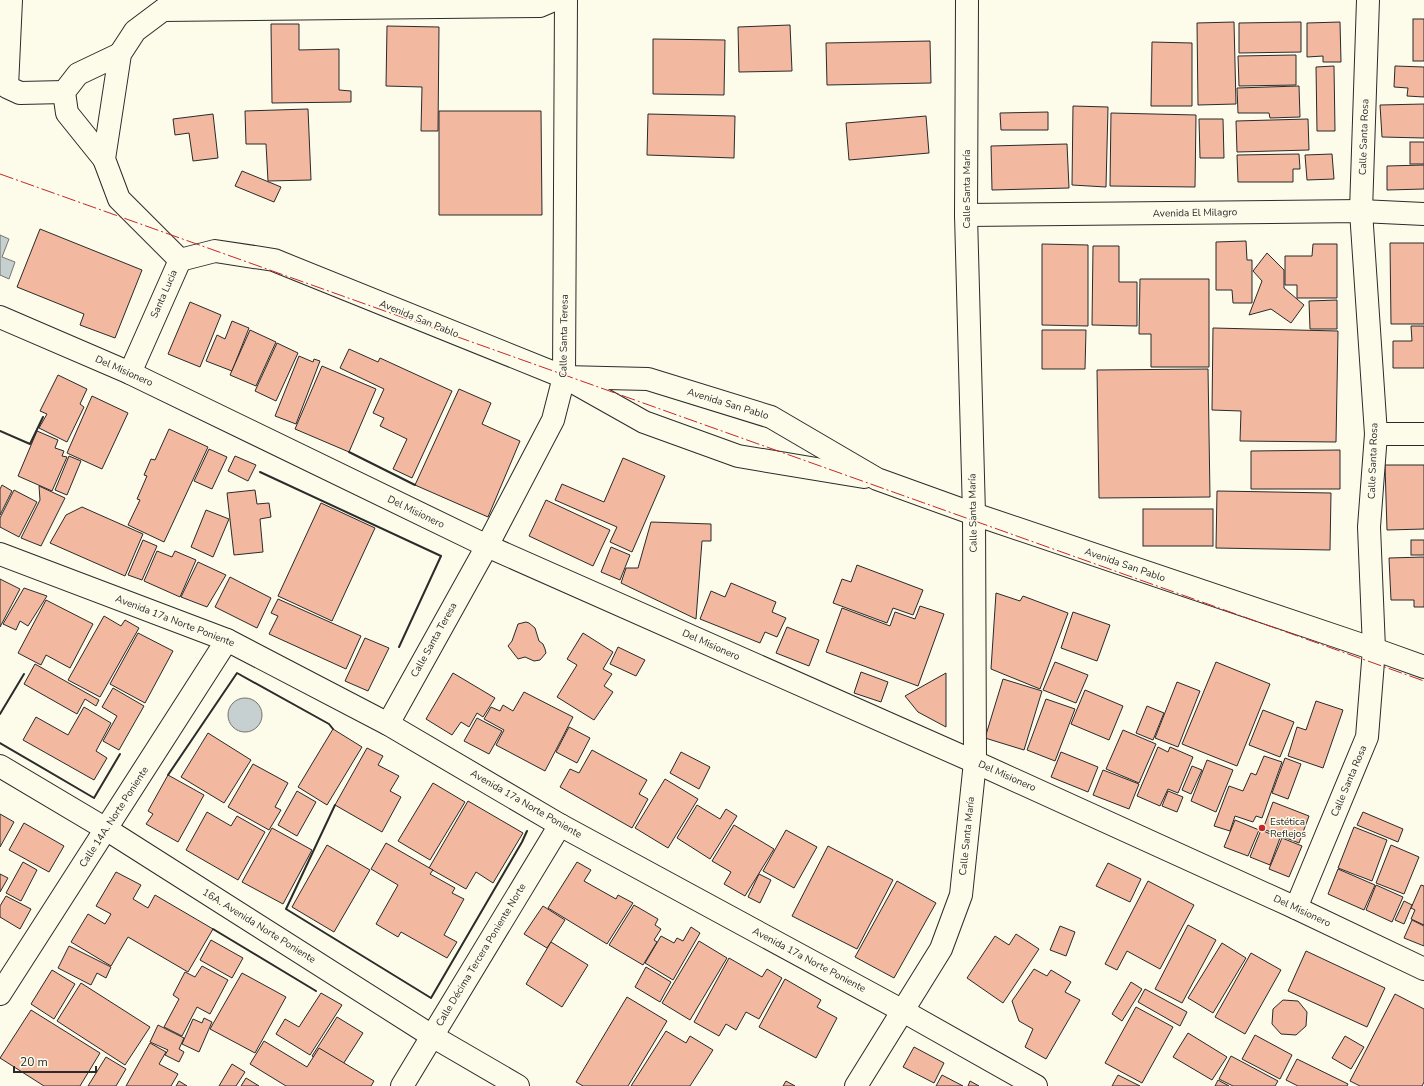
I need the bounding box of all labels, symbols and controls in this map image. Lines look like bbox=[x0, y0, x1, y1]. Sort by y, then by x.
street label: Calle Santa Rosa bbox=[1356, 99, 1372, 175]
street label: Calle Santa María bbox=[960, 149, 974, 229]
street label: Avenida El Milagro bbox=[1153, 205, 1238, 221]
street label: Santa Lucia bbox=[147, 268, 181, 320]
street label: Calle Santa Teresa bbox=[556, 294, 572, 378]
street label: Avenida San Pablo bbox=[377, 297, 461, 341]
street label: Del Misionero bbox=[93, 352, 156, 390]
street label: Avenida San Pablo bbox=[686, 385, 771, 423]
street label: Calle Santa Rosa bbox=[1365, 423, 1381, 499]
street label: Calle Santa María bbox=[965, 473, 981, 553]
street label: Del Misionero bbox=[385, 492, 447, 532]
street label: Avenida San Pablo bbox=[1083, 545, 1168, 586]
street label: Avenida 17a Norte Poniente bbox=[113, 592, 237, 650]
street label: Calle Santa Teresa bbox=[408, 600, 460, 680]
street label: Del Misionero bbox=[680, 626, 743, 664]
street label: Calle Santa Rosa bbox=[1328, 743, 1370, 819]
street label: Del Misionero bbox=[976, 757, 1039, 795]
street label: Calle 14A. Norte Poniente bbox=[76, 764, 152, 870]
street label: Avenida 17a Norte Poniente bbox=[468, 766, 584, 842]
street label: Calle Santa María bbox=[956, 796, 978, 876]
place label: Estética Reflejos bbox=[1270, 815, 1306, 841]
marker: Estética Reflejos bbox=[1257, 823, 1267, 833]
street label: Calle Décima Tercera Poniente Norte bbox=[433, 881, 529, 1029]
street label: 16A. Avenida Norte Poniente bbox=[200, 885, 318, 967]
street label: Del Misionero bbox=[1271, 892, 1333, 931]
street label: Avenida 17a Norte Poniente bbox=[750, 924, 868, 996]
scale bar bbox=[14, 1048, 96, 1074]
text: 20 m bbox=[20, 1054, 48, 1070]

